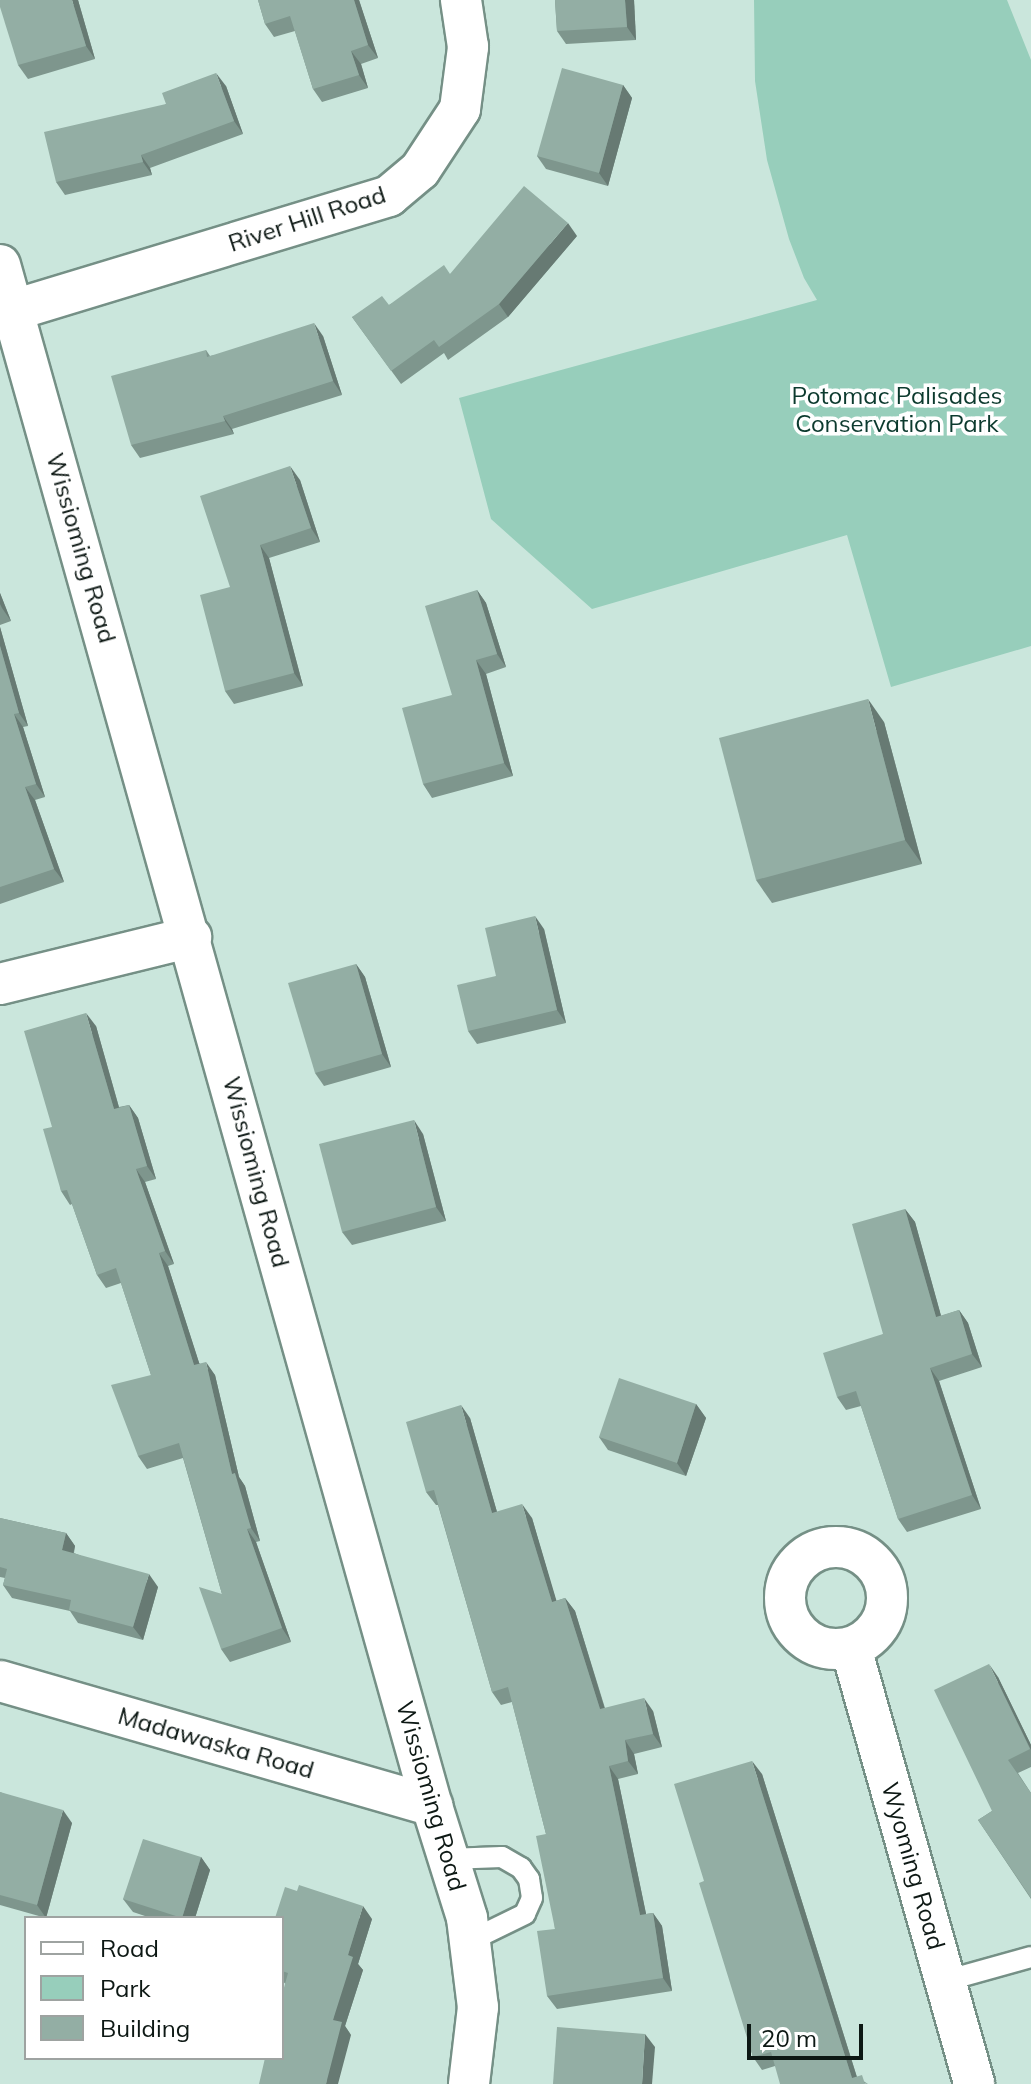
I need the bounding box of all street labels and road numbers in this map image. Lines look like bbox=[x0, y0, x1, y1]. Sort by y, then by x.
street label: River Hill Road bbox=[225, 180, 389, 258]
street label: Wissioming Road bbox=[40, 450, 122, 646]
street label: Wissioming Road bbox=[217, 1074, 295, 1270]
street label: Wissioming Road bbox=[390, 1698, 472, 1894]
street label: Madawaska Road bbox=[115, 1701, 317, 1785]
street label: Wyoming Road bbox=[875, 1779, 951, 1953]

